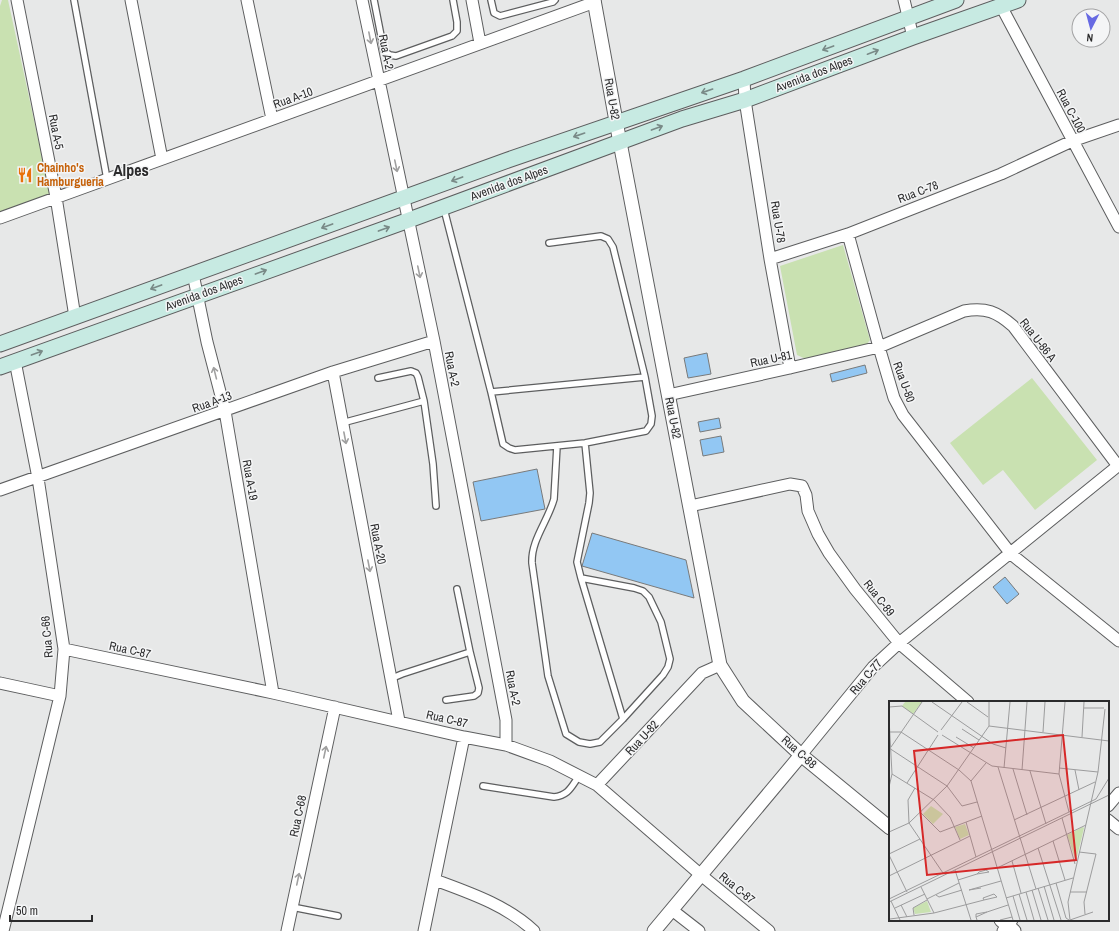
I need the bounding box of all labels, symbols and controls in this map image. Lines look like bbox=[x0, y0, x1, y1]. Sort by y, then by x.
north arrow bbox=[1071, 8, 1111, 48]
one-way arrow bbox=[366, 31, 374, 44]
text: N bbox=[1086, 31, 1094, 45]
street label: Rua A-2 bbox=[375, 33, 397, 71]
one-way arrow bbox=[822, 44, 834, 52]
one-way arrow bbox=[867, 47, 879, 55]
street label: Avenida dos Alpes bbox=[772, 52, 855, 96]
street label: Rua U-82 bbox=[600, 77, 624, 121]
street label: Rua A-10 bbox=[271, 83, 315, 113]
street label: Rua C-100 bbox=[1053, 86, 1089, 136]
one-way arrow bbox=[702, 88, 714, 96]
street label: Rua A-5 bbox=[45, 113, 67, 151]
one-way arrow bbox=[650, 124, 663, 131]
one-way arrow bbox=[573, 132, 586, 139]
district label: Alpes bbox=[113, 159, 149, 181]
one-way arrow bbox=[392, 159, 400, 172]
place label: Chainho's Hamburgueria bbox=[37, 160, 104, 190]
street label: Avenida dos Alpes bbox=[467, 162, 550, 205]
restaurant icon: Chainho's Hamburgueria bbox=[16, 166, 34, 184]
one-way arrow bbox=[451, 175, 463, 183]
street label: Rua C-78 bbox=[895, 177, 941, 207]
street label: Rua U-78 bbox=[767, 200, 789, 244]
one-way arrow bbox=[321, 222, 333, 230]
one-way arrow bbox=[377, 224, 389, 232]
one-way arrow bbox=[416, 265, 424, 278]
one-way arrow bbox=[255, 268, 267, 276]
street label: Avenida dos Alpes bbox=[162, 272, 245, 315]
one-way arrow bbox=[150, 284, 163, 291]
street label: Rua U-86 A bbox=[1016, 315, 1060, 365]
street label: Rua U-81 bbox=[749, 347, 794, 371]
one-way arrow bbox=[30, 349, 42, 357]
street label: Rua A-2 bbox=[441, 350, 463, 388]
street label: Rua U-80 bbox=[889, 359, 919, 405]
one-way arrow bbox=[211, 367, 218, 380]
street label: Rua A-13 bbox=[190, 387, 234, 417]
street label: Rua U-82 bbox=[661, 396, 685, 440]
one-way arrow bbox=[341, 431, 349, 444]
street label: Rua A-19 bbox=[239, 458, 261, 502]
street label: Rua A-20 bbox=[366, 522, 390, 566]
one-way arrow bbox=[365, 559, 373, 572]
street label: Rua C-89 bbox=[860, 576, 898, 620]
street label: Rua C-66 bbox=[37, 615, 57, 659]
street label: Rua C-87 bbox=[108, 638, 153, 662]
street label: Rua C-77 bbox=[846, 655, 886, 698]
street label: Rua A-2 bbox=[502, 669, 524, 707]
inset map bbox=[889, 701, 1109, 921]
street label: Rua C-87 bbox=[425, 706, 470, 732]
street label: Rua U-82 bbox=[622, 717, 662, 759]
street label: Rua C-88 bbox=[778, 732, 820, 772]
one-way arrow bbox=[322, 746, 330, 759]
street label: Rua C-68 bbox=[286, 794, 310, 838]
street label: Rua C-87 bbox=[716, 869, 759, 908]
one-way arrow bbox=[295, 873, 303, 886]
scale bar bbox=[10, 897, 92, 923]
text: 50 m bbox=[16, 903, 38, 919]

